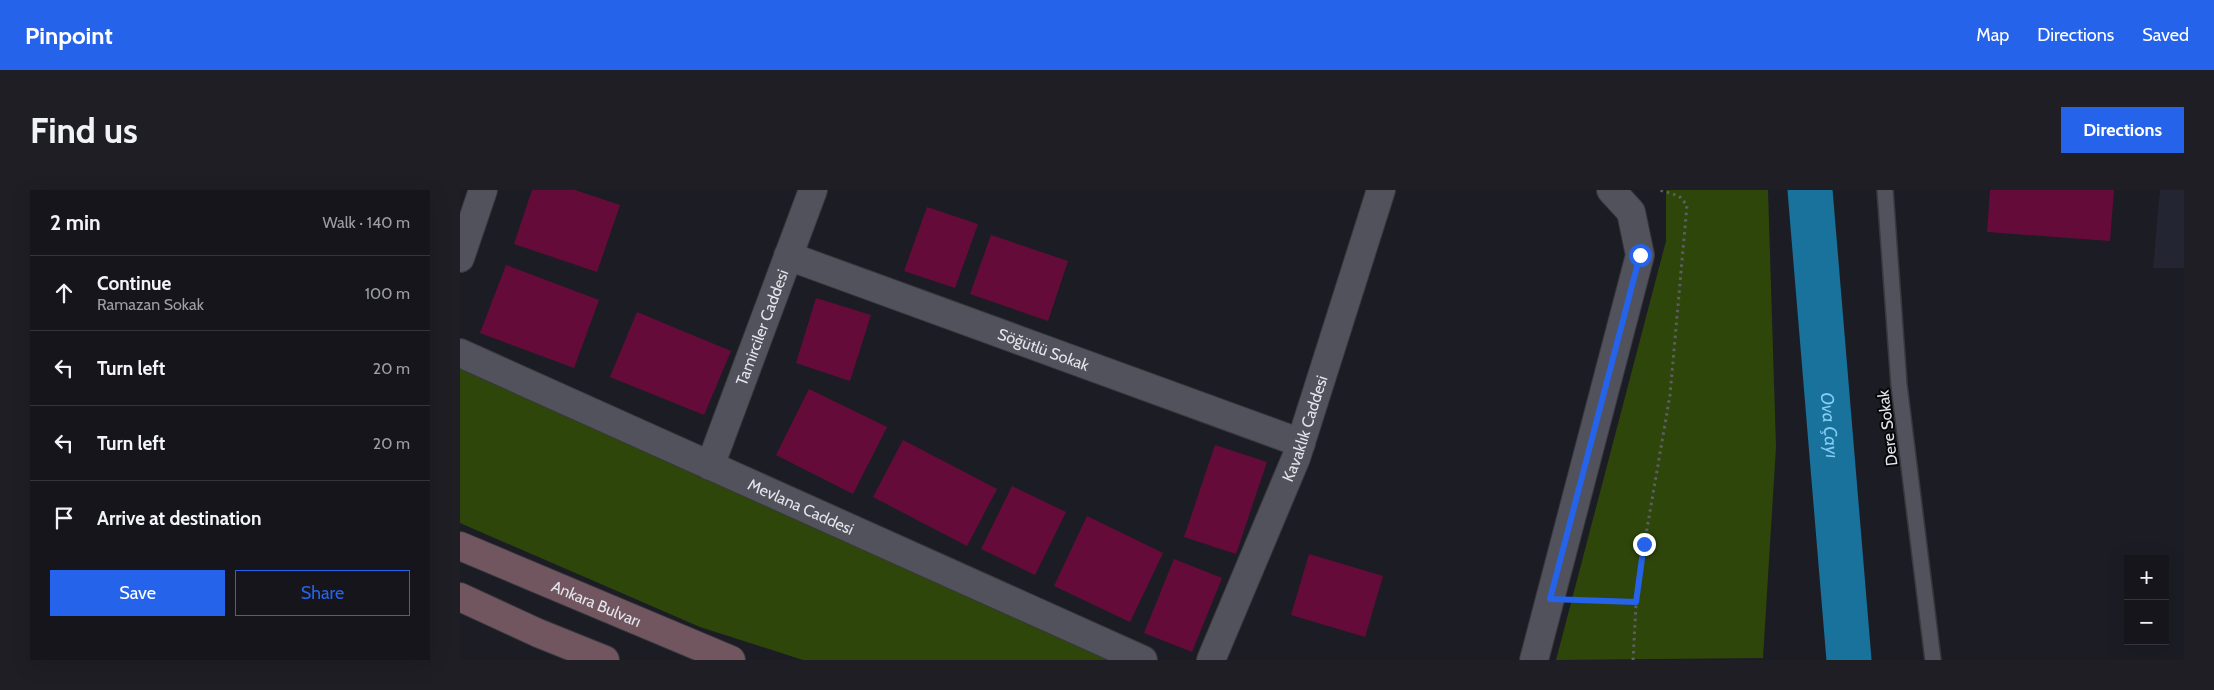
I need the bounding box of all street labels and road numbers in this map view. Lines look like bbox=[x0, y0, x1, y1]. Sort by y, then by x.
street label: Tamirciler Caddesi bbox=[732, 267, 793, 388]
street label: Söğütlü Sokak bbox=[995, 324, 1092, 375]
street label: Kavaklık Caddesi bbox=[1278, 373, 1332, 484]
street label: Dere Sokak bbox=[1873, 388, 1902, 467]
street label: Mevlana Caddesi bbox=[745, 475, 857, 539]
street label: Ankara Bulvarı bbox=[549, 577, 644, 631]

